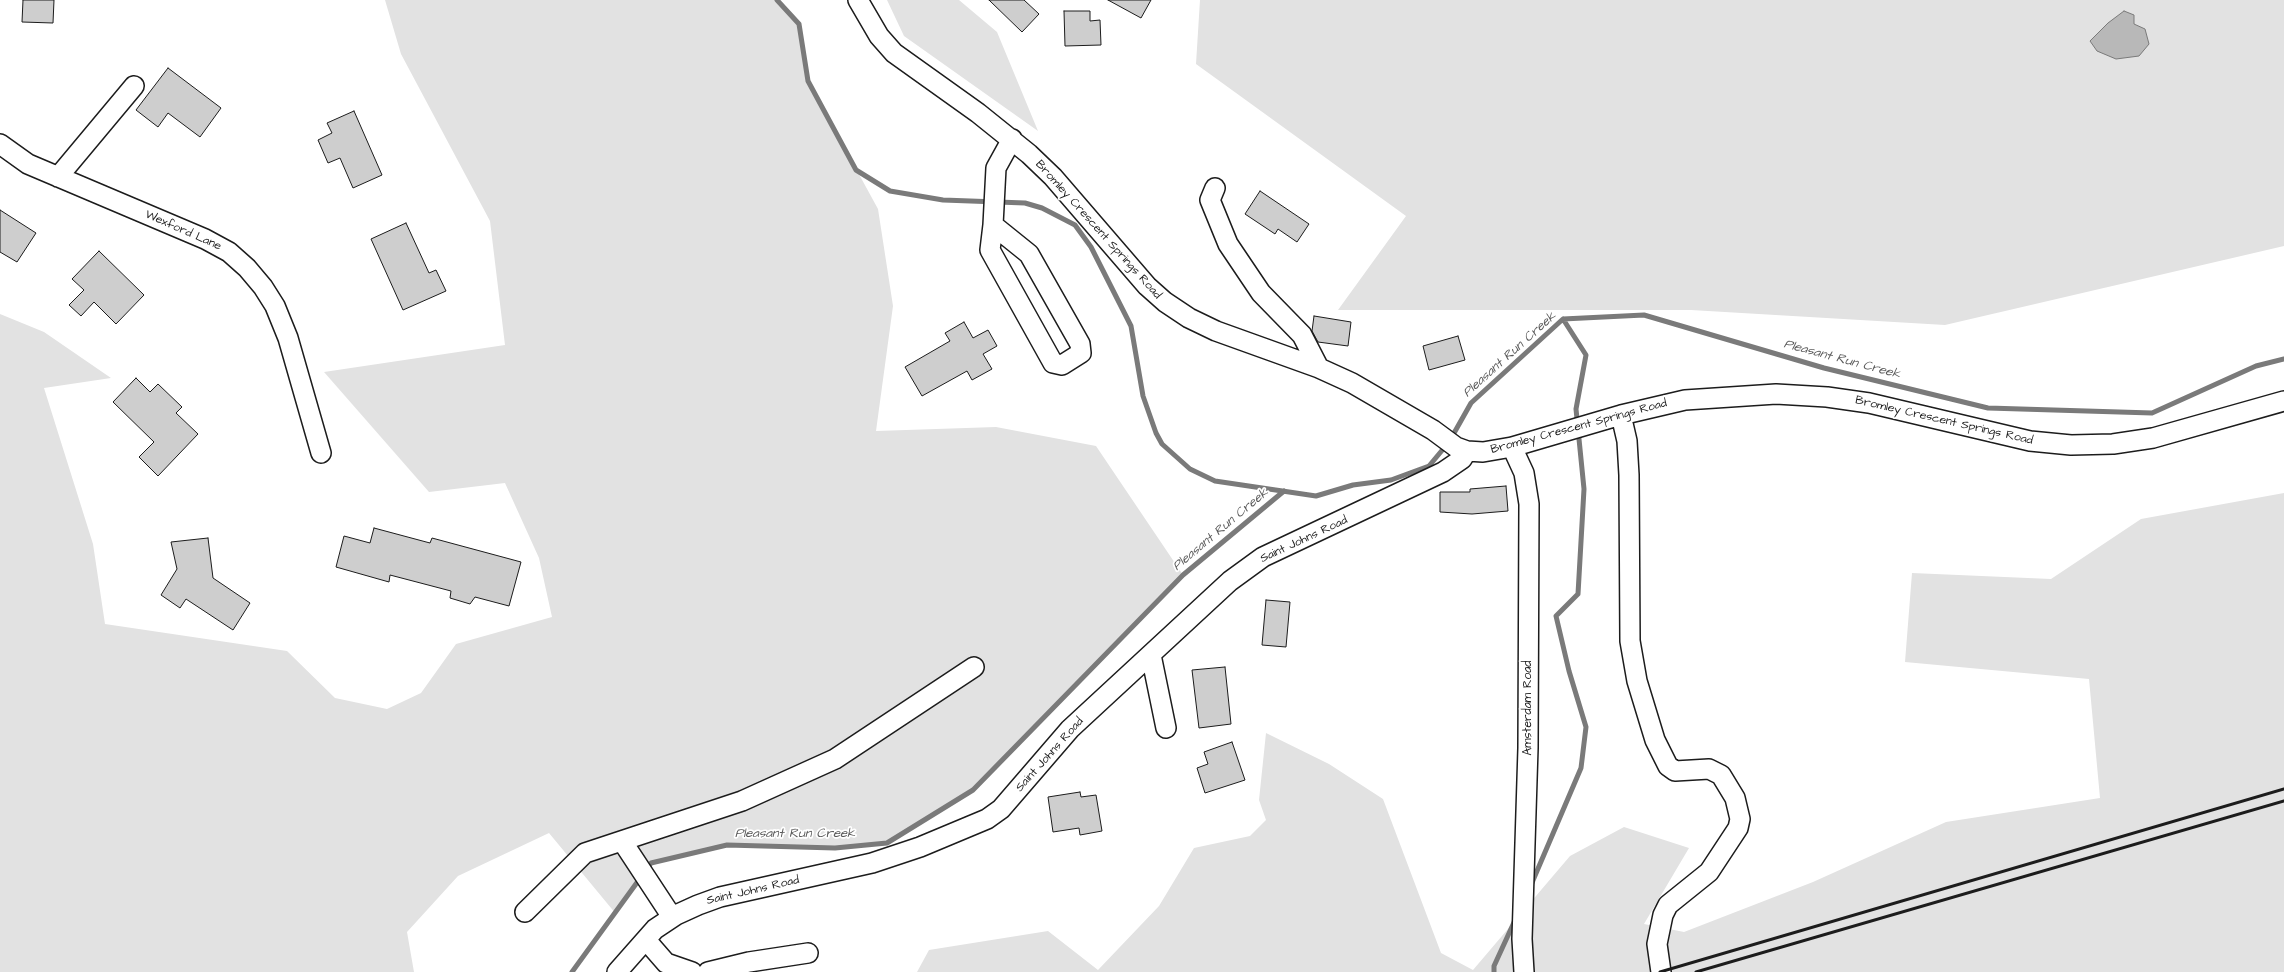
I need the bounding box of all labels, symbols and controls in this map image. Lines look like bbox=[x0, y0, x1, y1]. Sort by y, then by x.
street label: Bromley Crescent Springs Road bbox=[1032, 158, 1164, 302]
street label: Wexford Lane bbox=[143, 208, 223, 254]
water label: Pleasant Run Creek bbox=[1460, 309, 1560, 401]
water label: Pleasant Run Creek bbox=[1782, 337, 1902, 383]
street label: Bromley Crescent Springs Road bbox=[1854, 394, 2034, 448]
street label: Bromley Crescent Springs Road bbox=[1489, 397, 1669, 457]
water label: Pleasant Run Creek bbox=[1170, 485, 1272, 575]
street label: Saint Johns Road bbox=[1258, 513, 1350, 567]
street label: Amsterdam Road bbox=[1521, 661, 1535, 755]
street label: Saint Johns Road bbox=[1013, 715, 1087, 795]
water label: Pleasant Run Creek bbox=[735, 826, 855, 842]
street label: Saint Johns Road bbox=[705, 873, 801, 909]

